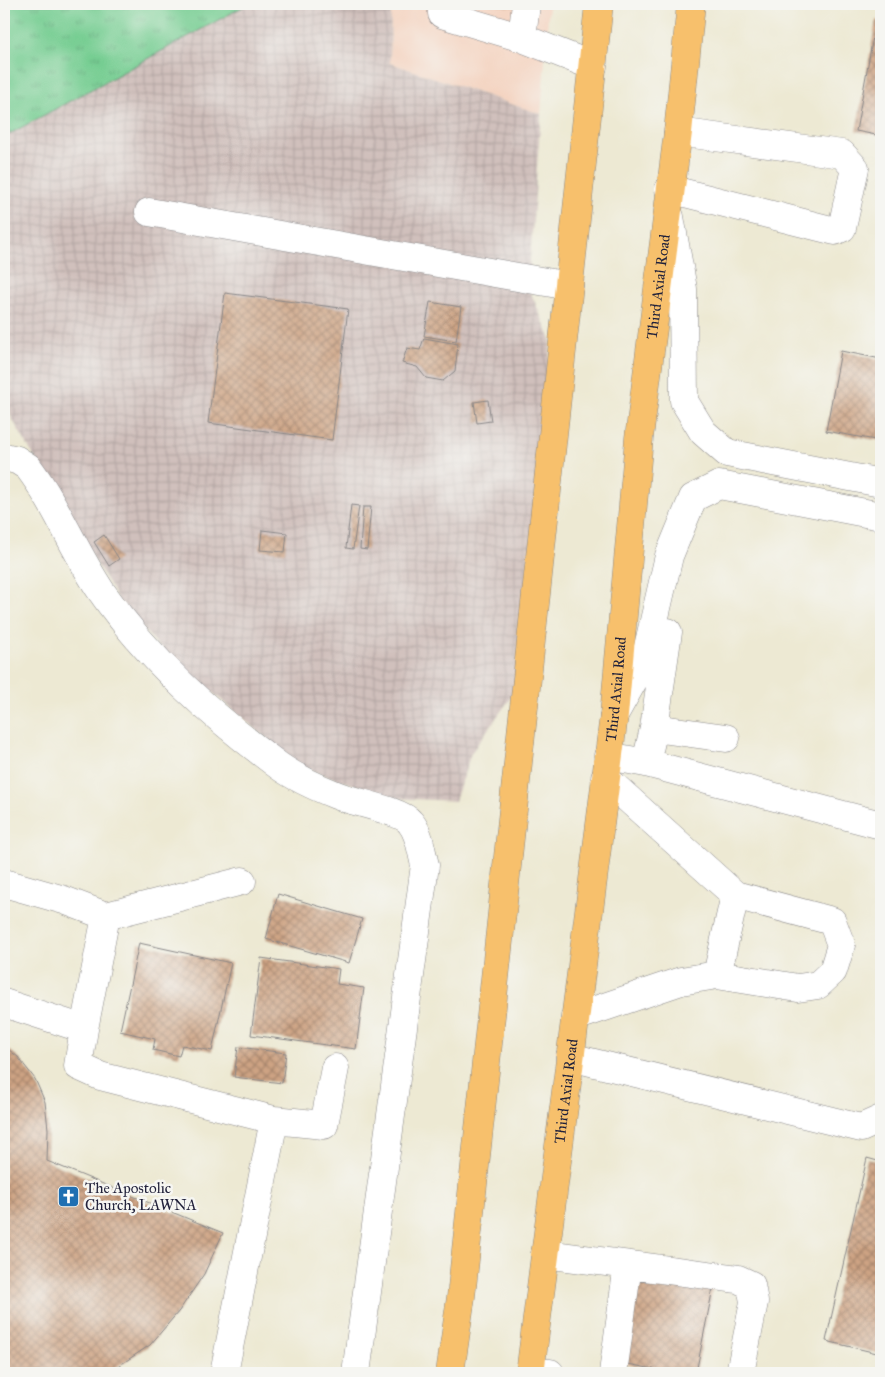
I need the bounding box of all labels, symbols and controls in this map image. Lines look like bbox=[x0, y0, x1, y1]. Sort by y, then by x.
street label: Third Axial Road bbox=[643, 233, 674, 340]
street label: Third Axial Road bbox=[602, 636, 630, 743]
street label: Third Axial Road bbox=[550, 1037, 582, 1145]
place label: The Apostolic Church, LAWNA bbox=[85, 1179, 197, 1214]
church icon: The Apostolic Church, LAWNA bbox=[57, 1185, 81, 1209]

